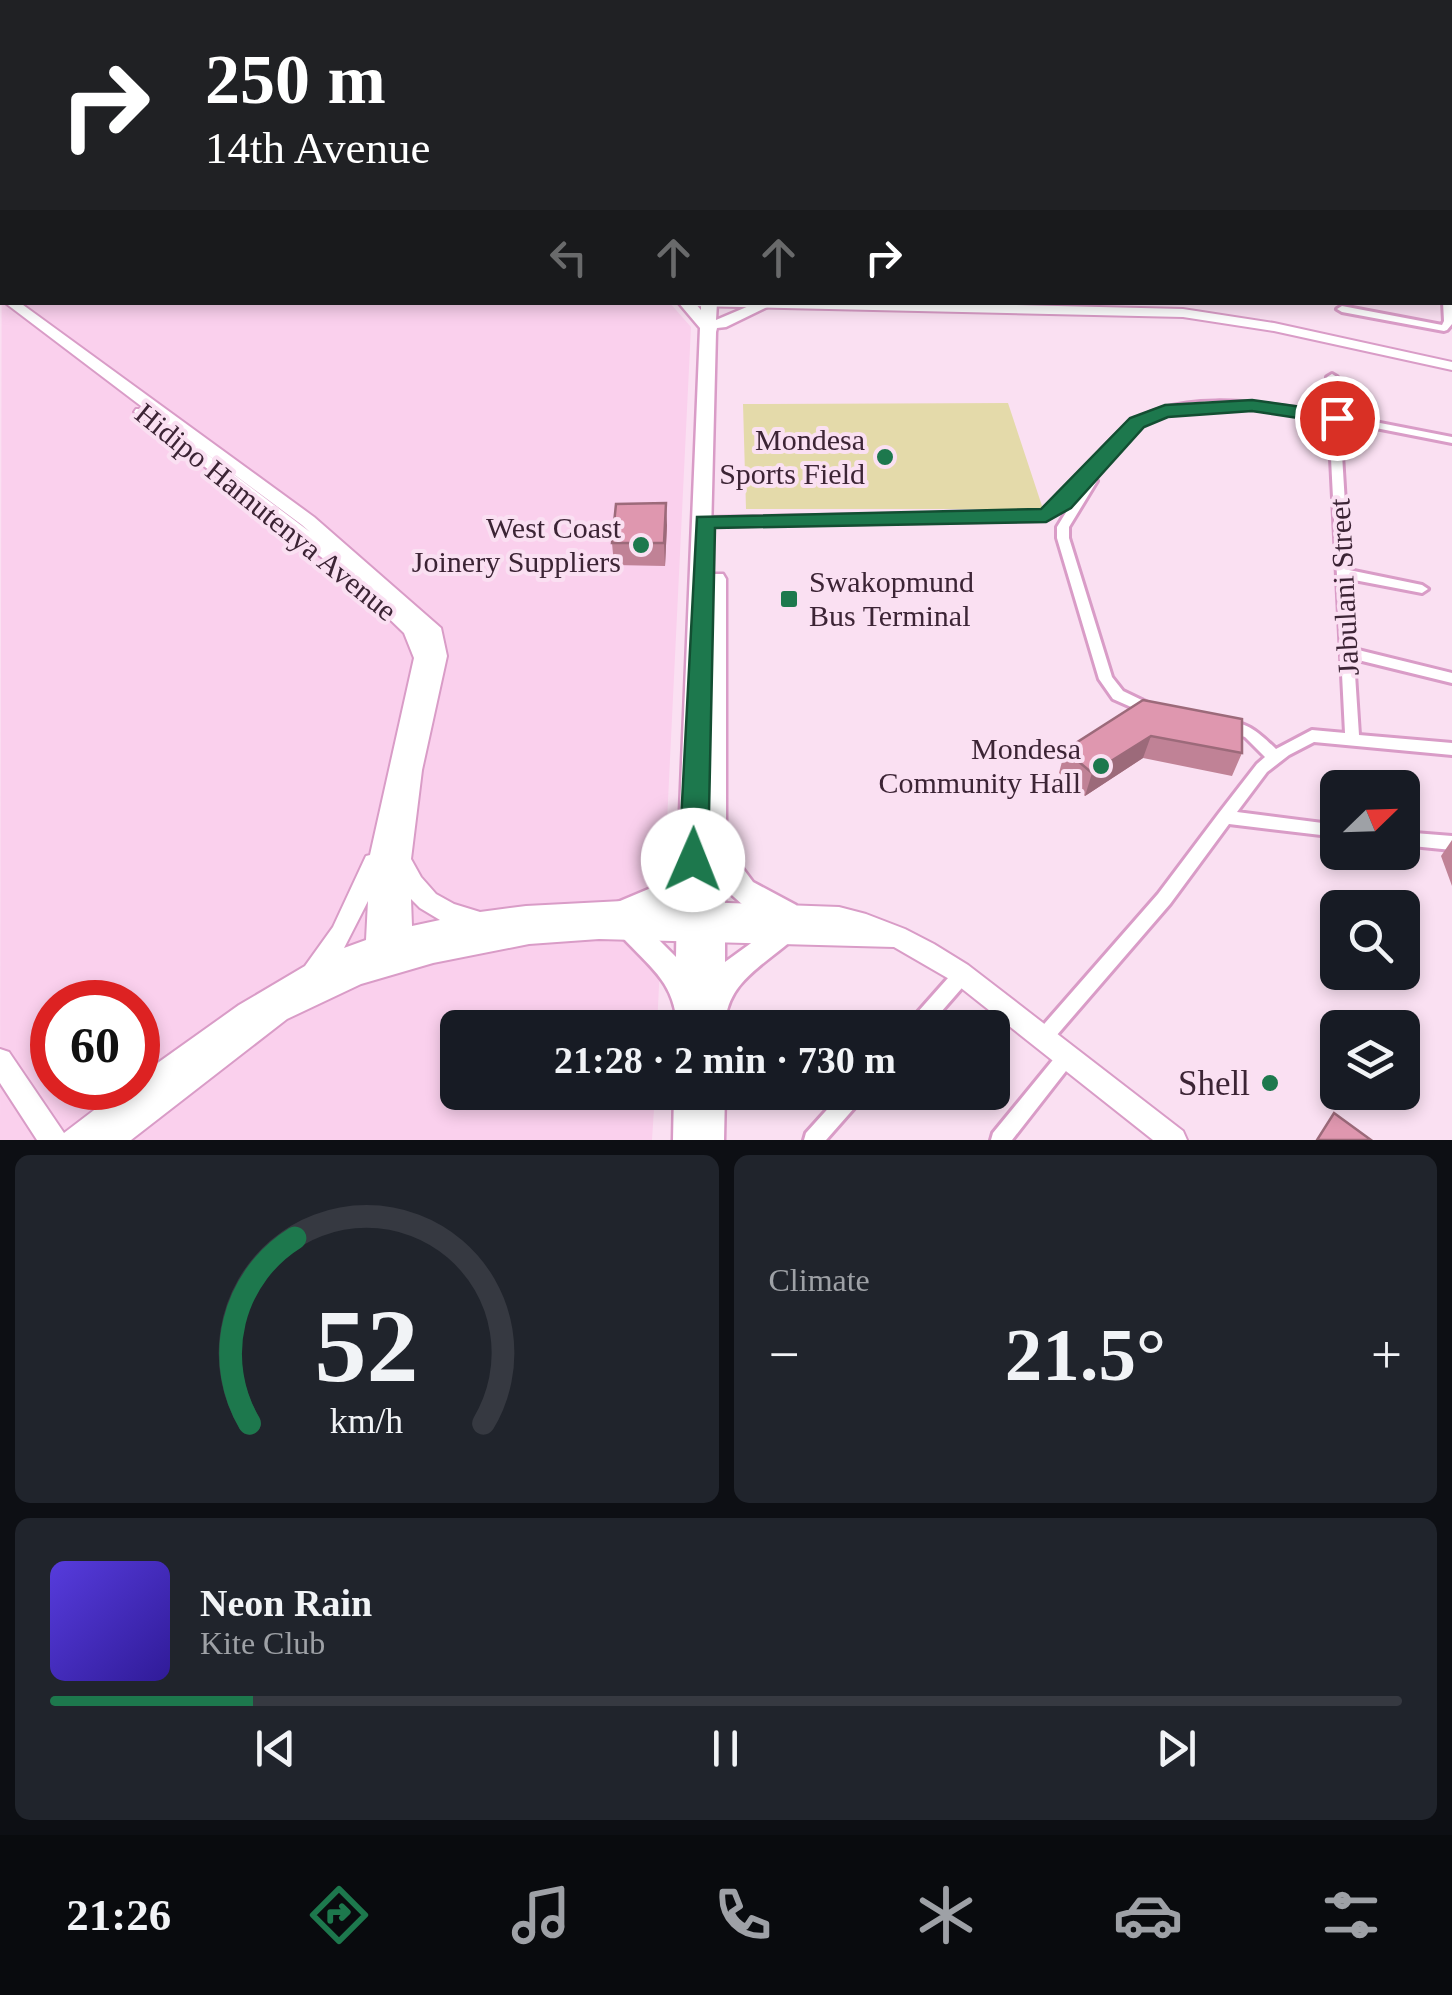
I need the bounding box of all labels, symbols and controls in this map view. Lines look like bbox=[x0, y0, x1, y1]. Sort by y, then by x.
icon: right bbox=[40, 40, 170, 170]
text: 250 m bbox=[205, 41, 386, 118]
text: 14th Avenue bbox=[205, 123, 430, 173]
icon: left bbox=[541, 230, 596, 285]
icon: ahead bbox=[646, 230, 701, 285]
icon: ahead bbox=[751, 230, 806, 285]
icon: right bbox=[856, 230, 911, 285]
pin bbox=[1295, 376, 1380, 461]
icon: arrive bbox=[1310, 391, 1365, 446]
street label: Hidipo Hamutenya Avenue bbox=[129, 396, 403, 627]
place label: Mondesa Sports Field bbox=[719, 423, 865, 490]
marker: Mondesa Sports Field bbox=[874, 446, 896, 468]
street label: Jabulani Street bbox=[1322, 497, 1365, 676]
place label: West Coast Joinery Suppliers bbox=[412, 511, 622, 578]
marker: West Coast Joinery Suppliers bbox=[630, 534, 652, 556]
place label: Swakopmund Bus Terminal bbox=[809, 565, 974, 632]
marker: Swakopmund Bus Terminal bbox=[778, 588, 800, 610]
place label: Mondesa Community Hall bbox=[879, 732, 1081, 799]
marker: Mondesa Community Hall bbox=[1090, 755, 1112, 777]
north arrow bbox=[1320, 770, 1420, 870]
map controls bbox=[1320, 770, 1420, 1110]
position arrow bbox=[641, 808, 745, 912]
button: search bbox=[1320, 890, 1420, 990]
speed limit sign: 60 bbox=[30, 980, 160, 1110]
button: layers bbox=[1320, 1010, 1420, 1110]
text: 21:28 · 2 min · 730 m bbox=[554, 1039, 896, 1081]
place label: Shell bbox=[1178, 1064, 1250, 1103]
marker: Shell bbox=[1259, 1072, 1281, 1094]
text: Climate bbox=[769, 1262, 870, 1298]
text: 52 bbox=[315, 1288, 419, 1403]
text: 21.5° bbox=[1005, 1313, 1166, 1396]
text: − bbox=[769, 1324, 800, 1385]
text: + bbox=[1371, 1324, 1402, 1385]
text: km/h bbox=[330, 1401, 404, 1441]
text: Neon Rain bbox=[200, 1582, 372, 1624]
text: Kite Club bbox=[200, 1625, 325, 1661]
icon: previous bbox=[248, 1721, 303, 1776]
icon: pause bbox=[698, 1721, 753, 1776]
icon: next bbox=[1149, 1721, 1204, 1776]
icon: directions bbox=[304, 1880, 374, 1950]
icon: music bbox=[506, 1880, 576, 1950]
icon: phone bbox=[708, 1880, 778, 1950]
icon: climate bbox=[911, 1880, 981, 1950]
icon: car bbox=[1113, 1880, 1183, 1950]
icon: filters bbox=[1316, 1880, 1386, 1950]
text: 21:26 bbox=[66, 1890, 171, 1940]

